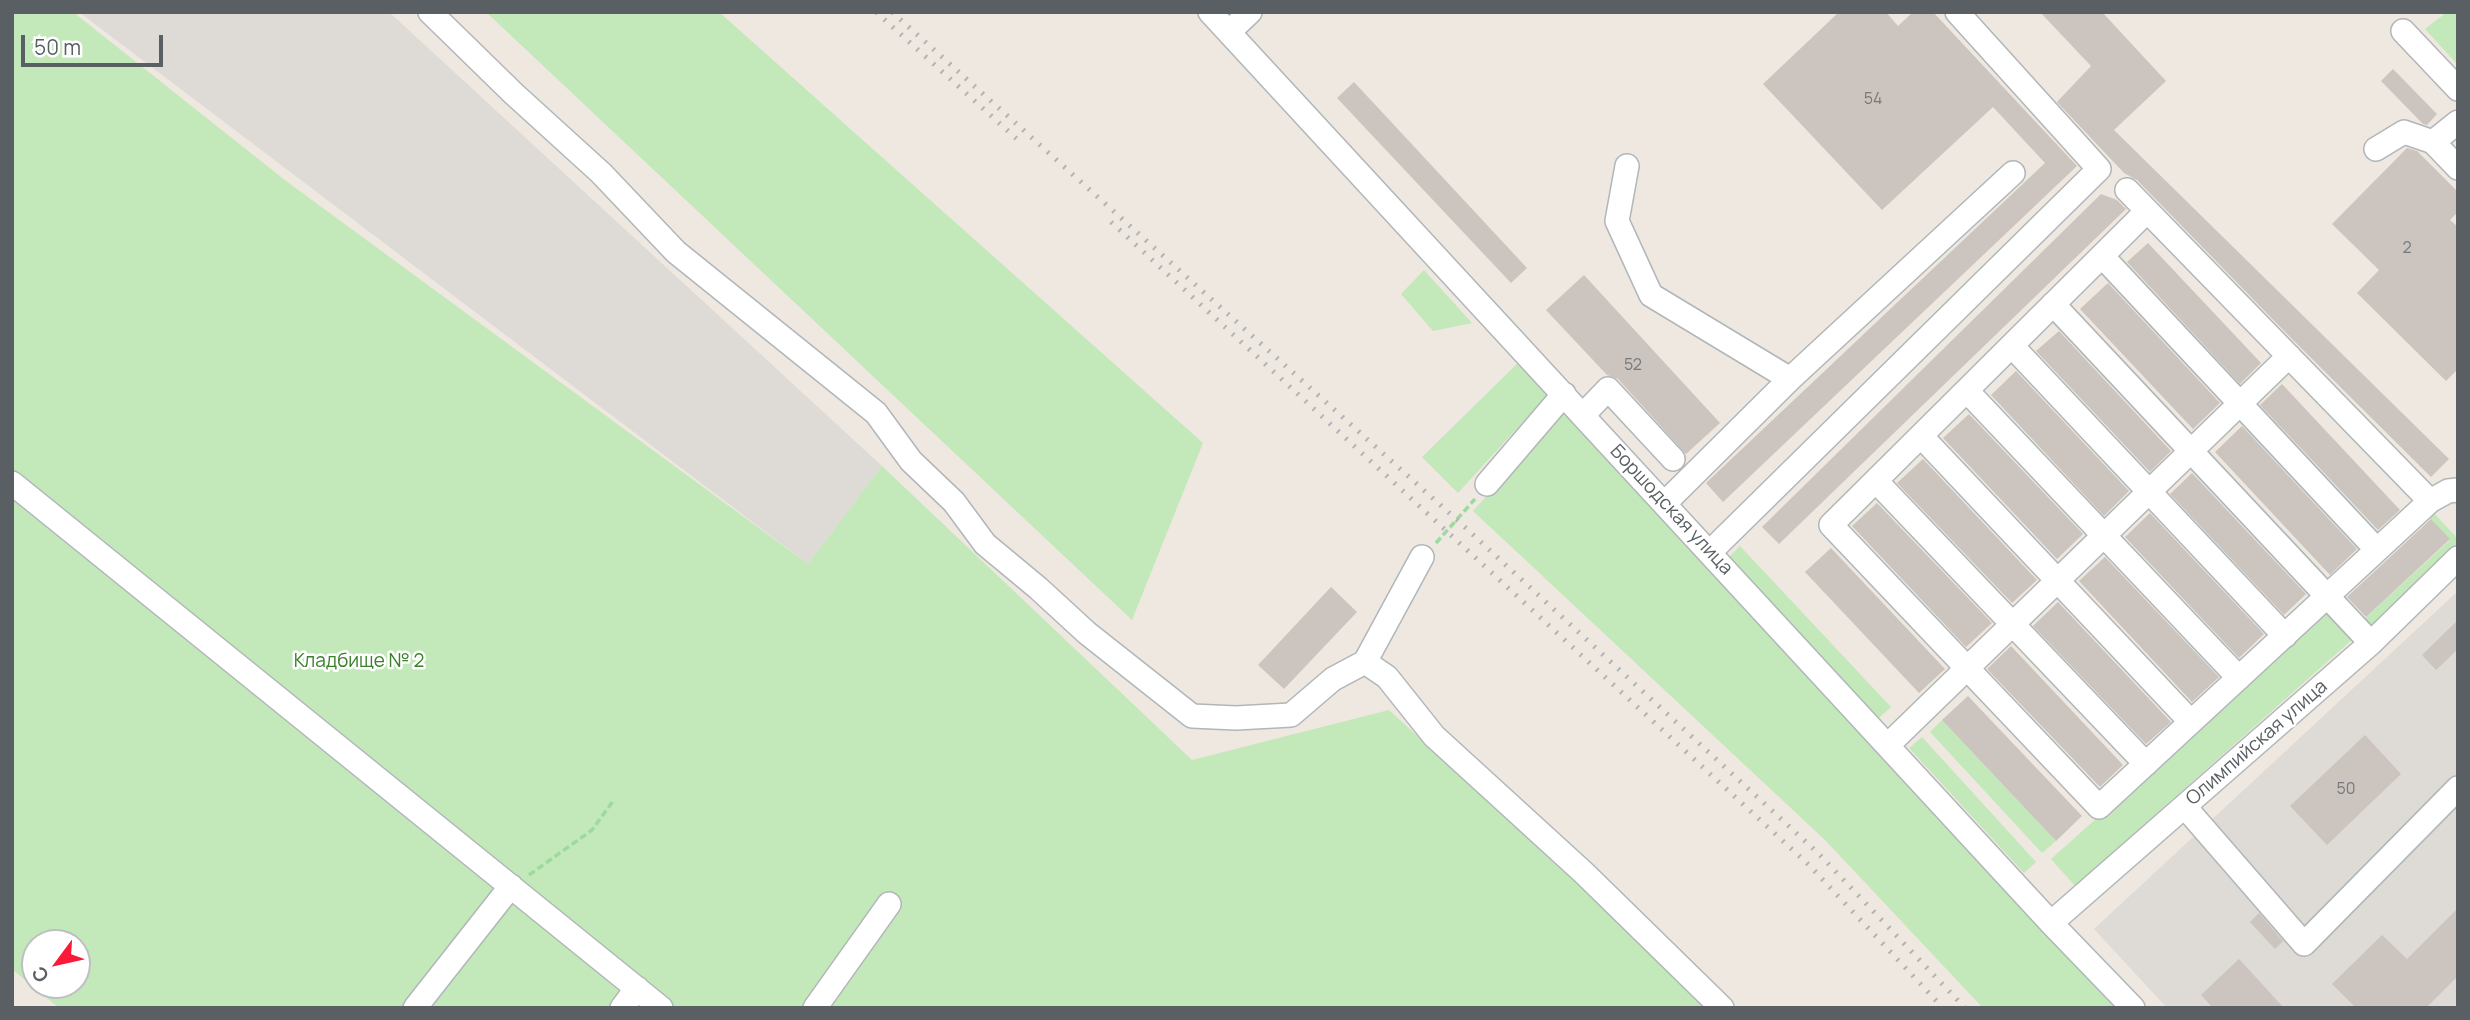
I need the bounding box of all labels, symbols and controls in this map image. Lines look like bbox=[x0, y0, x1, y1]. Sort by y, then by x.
scale bar bbox=[24, 21, 166, 65]
text: 50 m bbox=[34, 33, 81, 61]
house number: 54 bbox=[1864, 90, 1882, 110]
house number: 2 bbox=[2402, 239, 2412, 259]
house number: 52 bbox=[1624, 356, 1642, 376]
street label: Боршодская улица bbox=[1605, 440, 1737, 580]
park label: Кладбище № 2 bbox=[294, 651, 424, 673]
street label: Олимпийская улица bbox=[2182, 676, 2332, 810]
house number: 50 bbox=[2337, 780, 2355, 800]
north arrow bbox=[21, 929, 91, 999]
text: С bbox=[25, 961, 55, 987]

